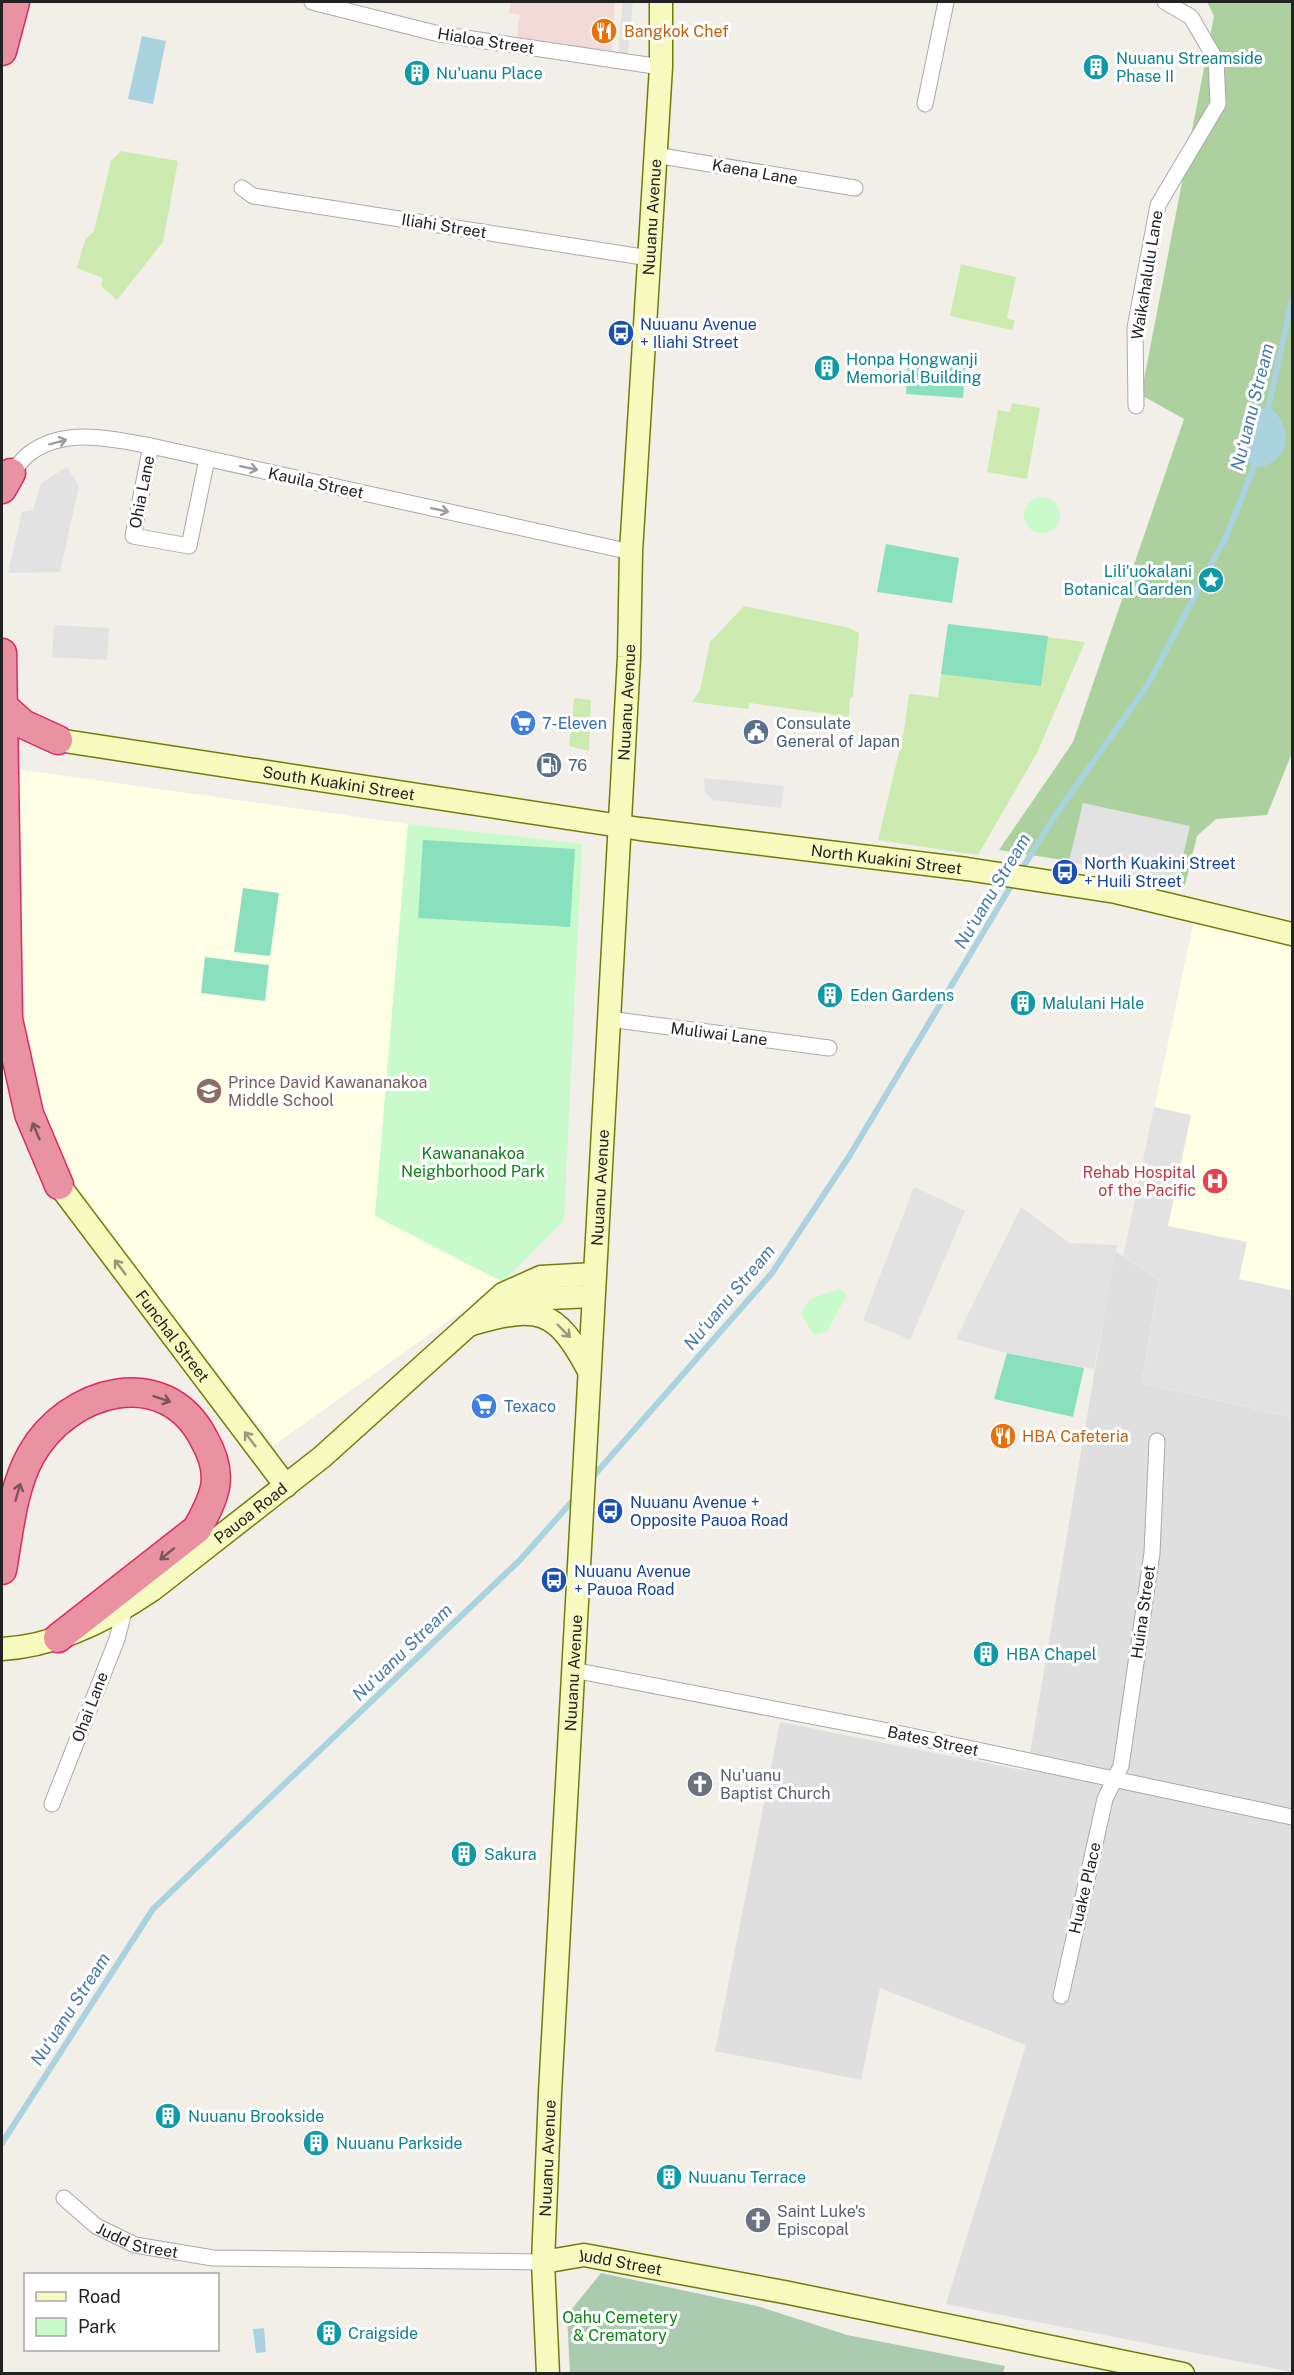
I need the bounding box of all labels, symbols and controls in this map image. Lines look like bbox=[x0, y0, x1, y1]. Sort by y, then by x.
restaurant icon: Bangkok Chef bbox=[589, 16, 619, 46]
place label: Bangkok Chef bbox=[624, 22, 729, 41]
street label: Hialoa Street bbox=[436, 24, 536, 58]
place label: Nuuanu Streamside Phase II bbox=[1116, 49, 1263, 86]
building icon: Nuuanu Streamside Phase II bbox=[1081, 52, 1111, 82]
building icon: Nu'uanu Place bbox=[402, 58, 432, 88]
place label: Nu'uanu Place bbox=[436, 64, 543, 83]
street label: Kaena Lane bbox=[711, 155, 799, 189]
street label: Nuuanu Avenue bbox=[639, 158, 665, 276]
street label: Waikahalulu Lane bbox=[1127, 209, 1167, 341]
street label: Iliahi Street bbox=[400, 210, 488, 242]
place label: Nuuanu Avenue + Iliahi Street bbox=[640, 315, 757, 352]
bus stop icon: Nuuanu Avenue + Iliahi Street bbox=[606, 318, 636, 348]
water label: Nuʻuanu Stream bbox=[1226, 341, 1278, 473]
place label: Honpa Hongwanji Memorial Building bbox=[846, 350, 981, 387]
building icon: Honpa Hongwanji Memorial Building bbox=[812, 353, 842, 383]
one-way arrow bbox=[48, 436, 67, 447]
street label: Ohia Lane bbox=[126, 454, 158, 530]
one-way arrow bbox=[239, 463, 258, 475]
street label: Kauila Street bbox=[266, 464, 366, 502]
one-way arrow bbox=[429, 505, 449, 516]
place label: Lili'uokalani Botanical Garden bbox=[1064, 562, 1192, 599]
place icon: Lili'uokalani Botanical Garden bbox=[1196, 565, 1226, 595]
street label: Nuuanu Avenue bbox=[614, 644, 639, 761]
supermarket icon: 7-Eleven bbox=[508, 708, 538, 738]
place label: 7-Eleven bbox=[542, 714, 607, 733]
place label: Consulate General of Japan bbox=[776, 714, 900, 751]
public building icon: Consulate General of Japan bbox=[741, 717, 771, 747]
fuel station icon: 76 bbox=[534, 750, 564, 780]
place label: 76 bbox=[568, 756, 587, 775]
street label: South Kuakini Street bbox=[261, 762, 416, 804]
water label: Nuʻuanu Stream bbox=[949, 830, 1035, 952]
street label: North Kuakini Street bbox=[810, 840, 963, 878]
place label: North Kuakini Street + Huili Street bbox=[1084, 854, 1236, 891]
bus stop icon: North Kuakini Street + Huili Street bbox=[1050, 857, 1080, 887]
building icon: Eden Gardens bbox=[815, 980, 845, 1010]
place label: Eden Gardens bbox=[850, 986, 954, 1005]
building icon: Malulani Hale bbox=[1008, 988, 1038, 1018]
place label: Malulani Hale bbox=[1042, 994, 1144, 1013]
street label: Muliwai Lane bbox=[670, 1019, 768, 1049]
place label: Prince David Kawananakoa Middle School bbox=[228, 1073, 427, 1110]
school or university icon: Prince David Kawananakoa Middle School bbox=[194, 1076, 224, 1106]
one-way arrow bbox=[30, 1122, 41, 1141]
street label: Nuuanu Avenue bbox=[587, 1129, 613, 1247]
park label: Kawananakoa Neighborhood Park bbox=[401, 1144, 545, 1181]
place label: Rehab Hospital of the Pacific bbox=[1082, 1163, 1196, 1200]
hospital icon: Rehab Hospital of the Pacific bbox=[1200, 1166, 1230, 1196]
water label: Nuʻuanu Stream bbox=[679, 1240, 779, 1354]
one-way arrow bbox=[114, 1259, 127, 1275]
street label: Funchal Street bbox=[132, 1286, 214, 1386]
one-way arrow bbox=[556, 1323, 571, 1338]
supermarket icon: Texaco bbox=[469, 1391, 499, 1421]
one-way arrow bbox=[153, 1395, 171, 1406]
place label: Texaco bbox=[504, 1397, 556, 1416]
restaurant icon: HBA Cafeteria bbox=[988, 1421, 1018, 1451]
place label: HBA Cafeteria bbox=[1022, 1427, 1129, 1446]
one-way arrow bbox=[244, 1432, 257, 1448]
street label: Pauoa Road bbox=[210, 1479, 291, 1548]
one-way arrow bbox=[13, 1483, 24, 1502]
place label: Nuuanu Avenue + Opposite Pauoa Road bbox=[630, 1493, 788, 1530]
bus stop icon: Nuuanu Avenue + Opposite Pauoa Road bbox=[595, 1496, 625, 1526]
one-way arrow bbox=[160, 1547, 175, 1561]
place label: Nuuanu Avenue + Pauoa Road bbox=[574, 1562, 691, 1599]
street label: Huina Street bbox=[1127, 1564, 1159, 1660]
bus stop icon: Nuuanu Avenue + Pauoa Road bbox=[539, 1565, 569, 1595]
water label: Nuʻuanu Stream bbox=[348, 1599, 456, 1705]
street label: Nuuanu Avenue bbox=[560, 1614, 586, 1732]
building icon: HBA Chapel bbox=[971, 1639, 1001, 1669]
place label: HBA Chapel bbox=[1006, 1645, 1097, 1664]
street label: Ohai Lane bbox=[68, 1669, 112, 1745]
street label: Bates Street bbox=[886, 1722, 980, 1760]
place label: Nu'uanu Baptist Church bbox=[720, 1766, 831, 1803]
church icon: Nu'uanu Baptist Church bbox=[685, 1769, 715, 1799]
building icon: Sakura bbox=[449, 1839, 479, 1869]
street label: Huake Place bbox=[1065, 1840, 1105, 1936]
place label: Sakura bbox=[484, 1845, 537, 1864]
water label: Nuʻuanu Stream bbox=[26, 1949, 114, 2069]
street label: Nuuanu Avenue bbox=[535, 2099, 559, 2217]
building icon: Nuuanu Brookside bbox=[153, 2101, 183, 2131]
place label: Nuuanu Brookside bbox=[188, 2107, 324, 2126]
building icon: Nuuanu Parkside bbox=[301, 2128, 331, 2158]
place label: Nuuanu Parkside bbox=[336, 2134, 463, 2153]
building icon: Nuuanu Terrace bbox=[654, 2162, 684, 2192]
place label: Nuuanu Terrace bbox=[688, 2168, 806, 2187]
place label: Saint Luke's Episcopal bbox=[777, 2202, 866, 2239]
church icon: Saint Luke's Episcopal bbox=[743, 2205, 773, 2235]
street label: Judd Street bbox=[93, 2218, 180, 2262]
street label: Judd Street bbox=[576, 2246, 663, 2279]
legend bbox=[24, 2273, 219, 2351]
text: Road bbox=[78, 2286, 121, 2307]
park label: Oahu Cemetery & Crematory bbox=[562, 2308, 678, 2345]
text: Park bbox=[78, 2316, 116, 2337]
building icon: Craigside bbox=[314, 2318, 344, 2348]
place label: Craigside bbox=[348, 2324, 418, 2343]

